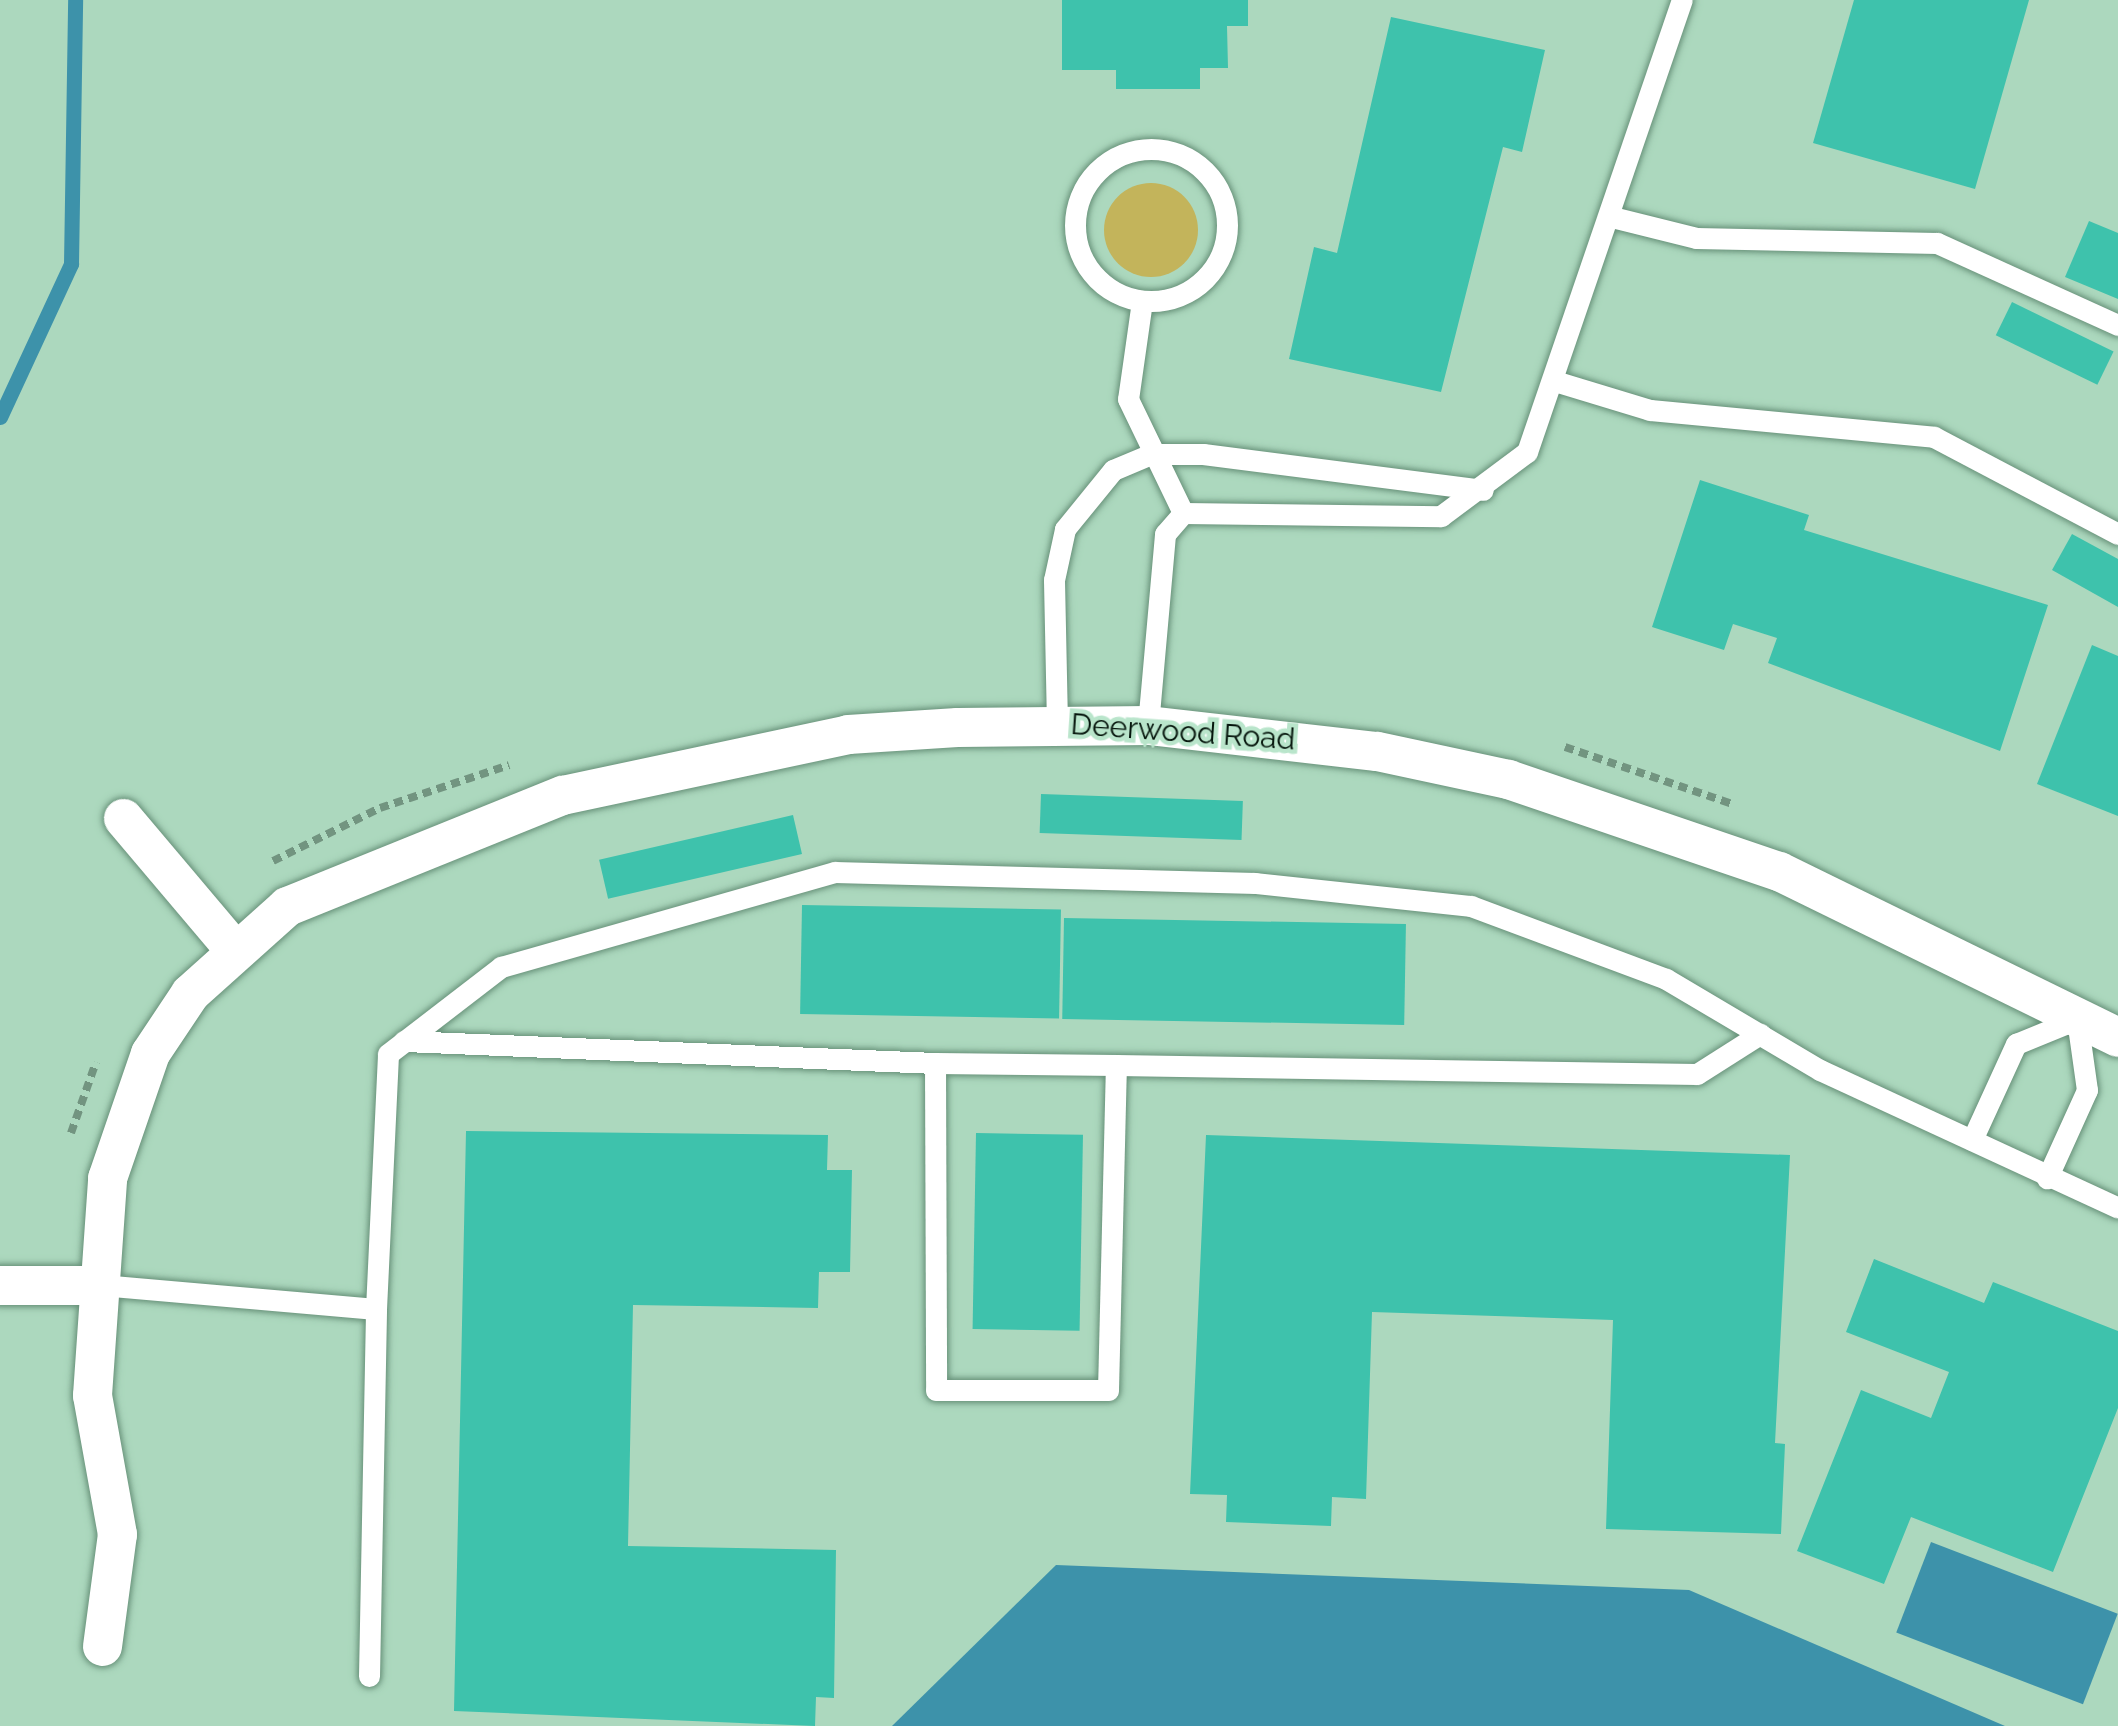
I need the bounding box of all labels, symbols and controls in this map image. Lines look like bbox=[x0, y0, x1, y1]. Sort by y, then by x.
street label: Deerwood Road bbox=[1070, 706, 1296, 758]

